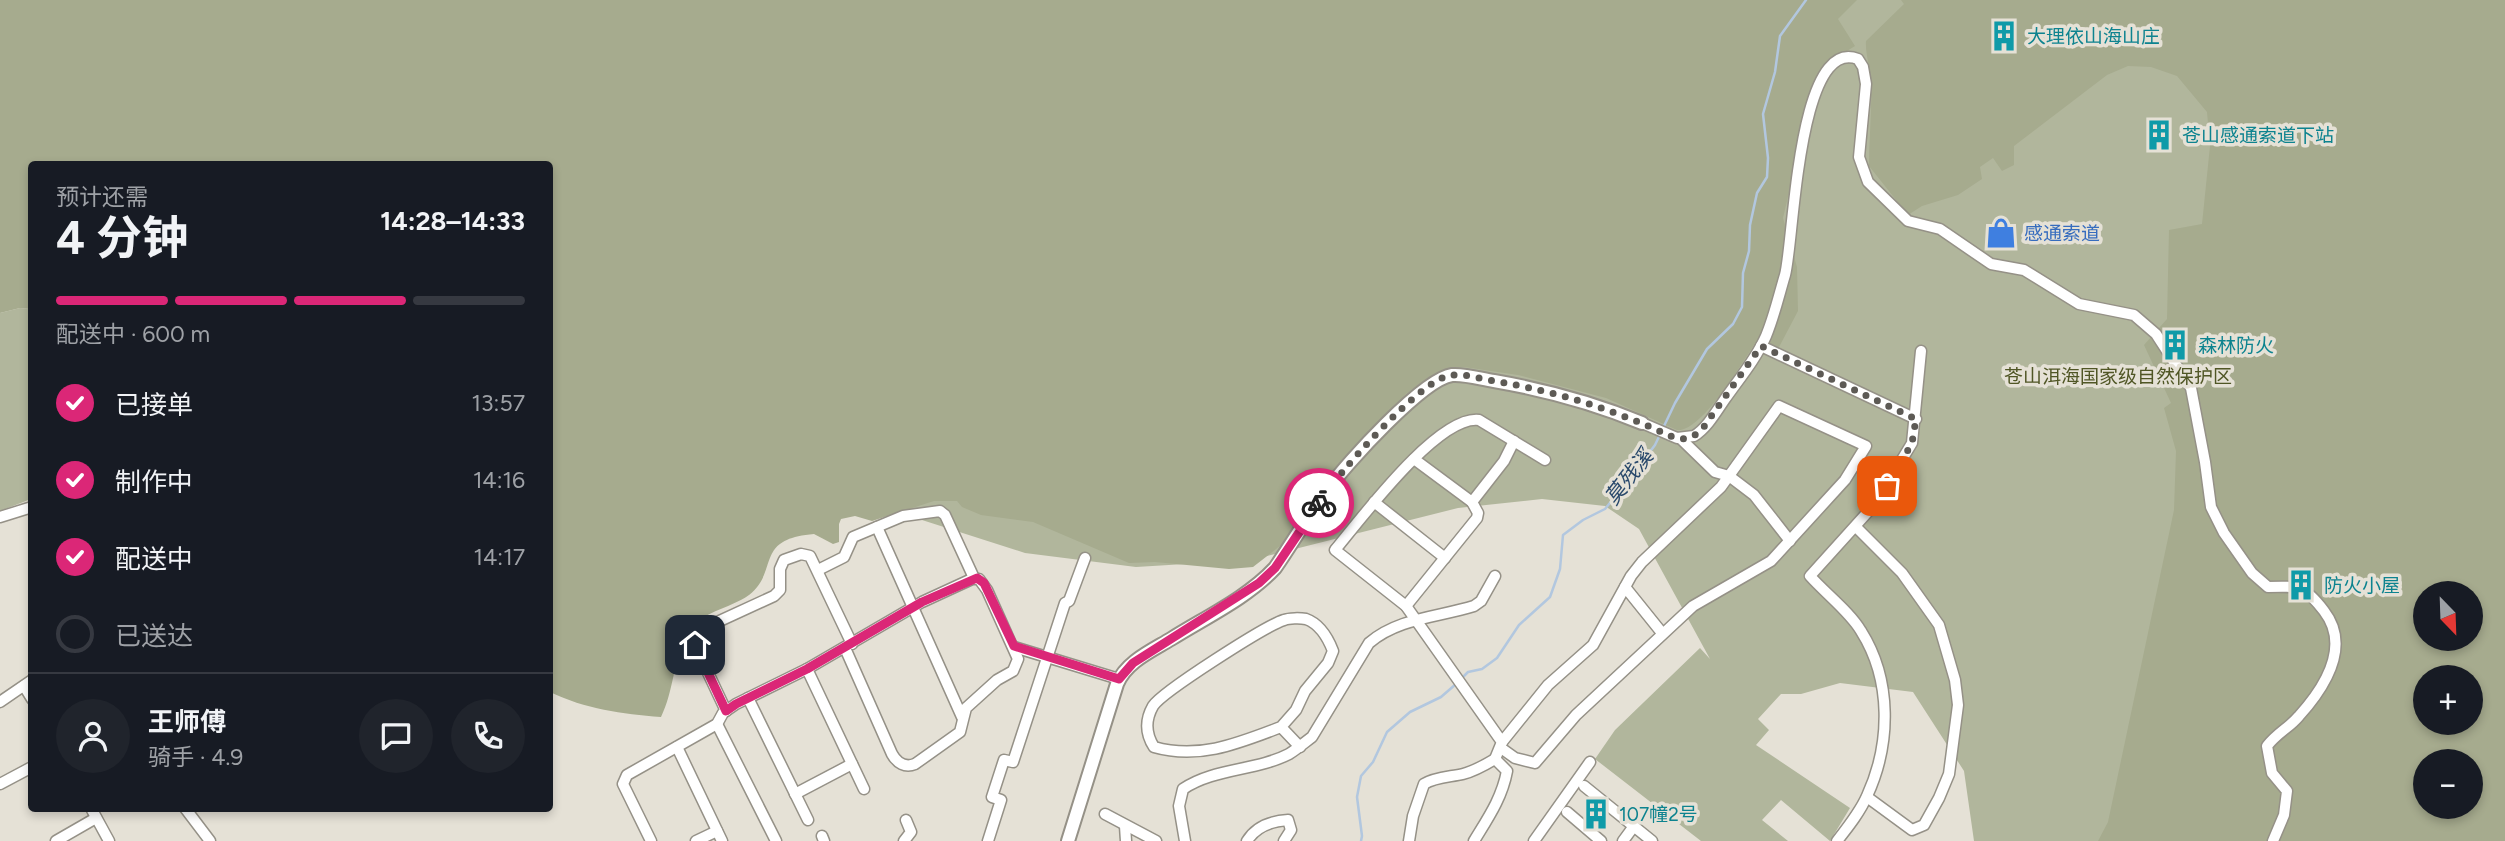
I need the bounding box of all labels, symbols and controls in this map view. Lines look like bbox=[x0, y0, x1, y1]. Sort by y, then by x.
building icon: 大理依山海山庄 bbox=[1987, 19, 2021, 53]
place label: 大理依山海山庄 bbox=[2027, 25, 2160, 48]
building icon: 苍山感通索道下站 bbox=[2142, 118, 2176, 152]
place label: 苍山感通索道下站 bbox=[2182, 124, 2334, 147]
text: 预计还需 bbox=[56, 183, 148, 211]
text: 14:28–14:33 bbox=[380, 205, 525, 237]
text: 4 分钟 bbox=[56, 210, 188, 266]
shop icon: 感通索道 bbox=[1984, 216, 2018, 250]
place label: 感通索道 bbox=[2024, 222, 2100, 245]
text: 配送中 · 600 m bbox=[56, 320, 210, 348]
building icon: 森林防火 bbox=[2158, 328, 2192, 362]
place label: 森林防火 bbox=[2198, 334, 2274, 357]
park label: 苍山洱海国家级自然保护区 bbox=[2004, 365, 2232, 388]
icon: check bbox=[56, 384, 94, 422]
text: 已接单 bbox=[115, 389, 193, 421]
text: 13:57 bbox=[472, 389, 525, 417]
water label: 莫残溪 bbox=[1599, 443, 1659, 509]
pin bbox=[1857, 456, 1917, 516]
icon: check bbox=[56, 461, 94, 499]
text: 制作中 bbox=[115, 466, 193, 498]
text: 14:16 bbox=[473, 466, 525, 494]
icon: bag bbox=[1868, 467, 1906, 505]
courier bbox=[1284, 468, 1354, 538]
icon: bike bbox=[1300, 484, 1338, 522]
icon: check bbox=[56, 538, 94, 576]
text: 配送中 bbox=[115, 543, 193, 575]
text: 14:17 bbox=[474, 543, 525, 571]
building icon: 防火小屋 bbox=[2284, 568, 2318, 602]
place label: 防火小屋 bbox=[2324, 574, 2400, 597]
north arrow bbox=[2413, 581, 2483, 651]
map controls bbox=[2413, 581, 2483, 819]
pin bbox=[665, 615, 725, 675]
text: 已送达 bbox=[115, 620, 193, 652]
icon: home bbox=[676, 626, 714, 664]
button: + bbox=[2413, 665, 2483, 735]
button: person bbox=[56, 699, 130, 773]
button: chat bbox=[359, 699, 433, 773]
button: phone bbox=[451, 699, 525, 773]
text: 王师傅 bbox=[148, 706, 226, 738]
text: 骑手 · 4.9 bbox=[148, 743, 243, 771]
button: − bbox=[2413, 749, 2483, 819]
building icon: 107幢2号 bbox=[1579, 797, 1613, 831]
place label: 107幢2号 bbox=[1619, 803, 1698, 826]

